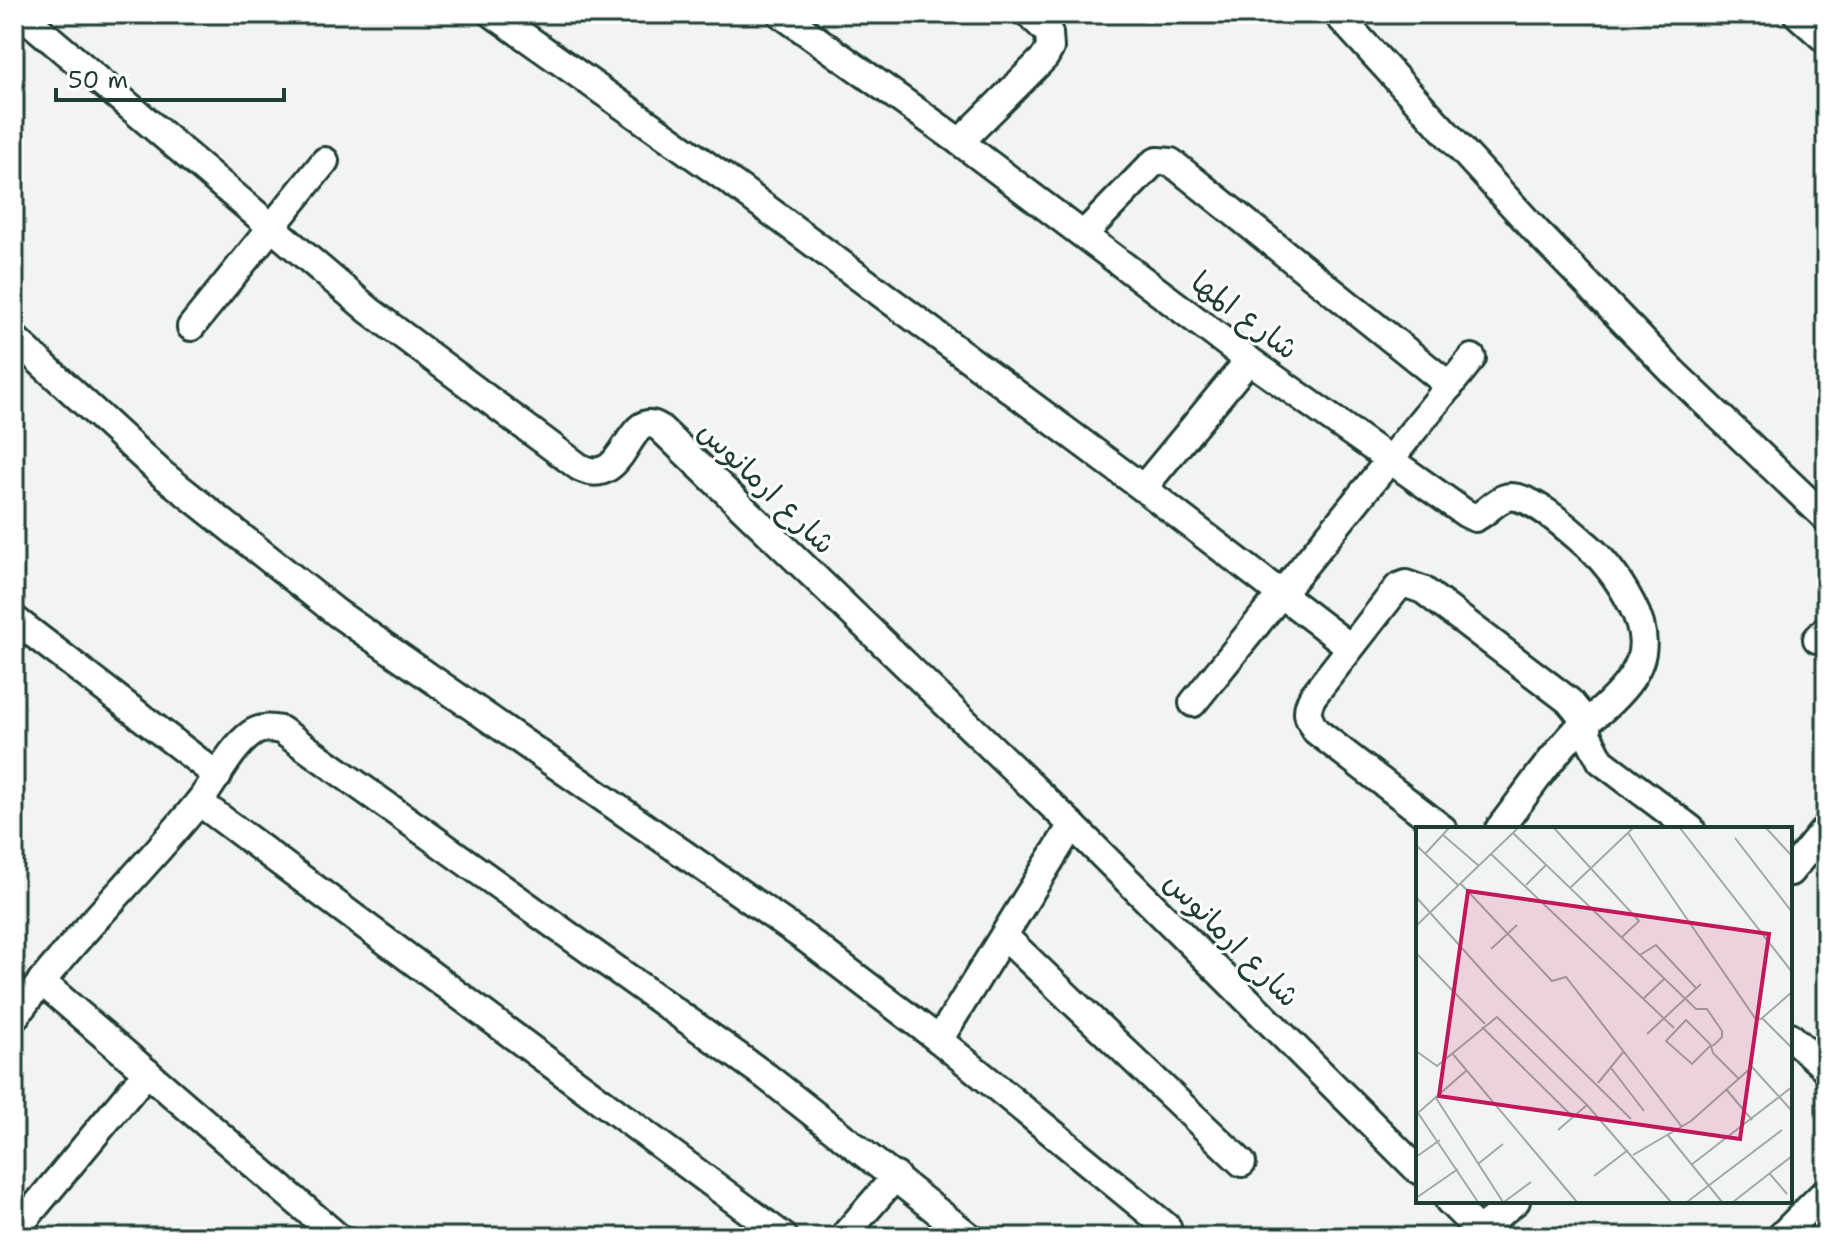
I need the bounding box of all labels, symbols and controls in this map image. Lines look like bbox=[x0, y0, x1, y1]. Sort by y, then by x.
scale bar bbox=[56, 52, 284, 102]
text: 50 m bbox=[68, 64, 128, 96]
street label: شارع المها bbox=[1182, 261, 1307, 370]
street label: شارع ارمانوس bbox=[688, 411, 845, 564]
inset map bbox=[1416, 827, 1792, 1203]
street label: شارع ارمانوس bbox=[1154, 862, 1309, 1017]

